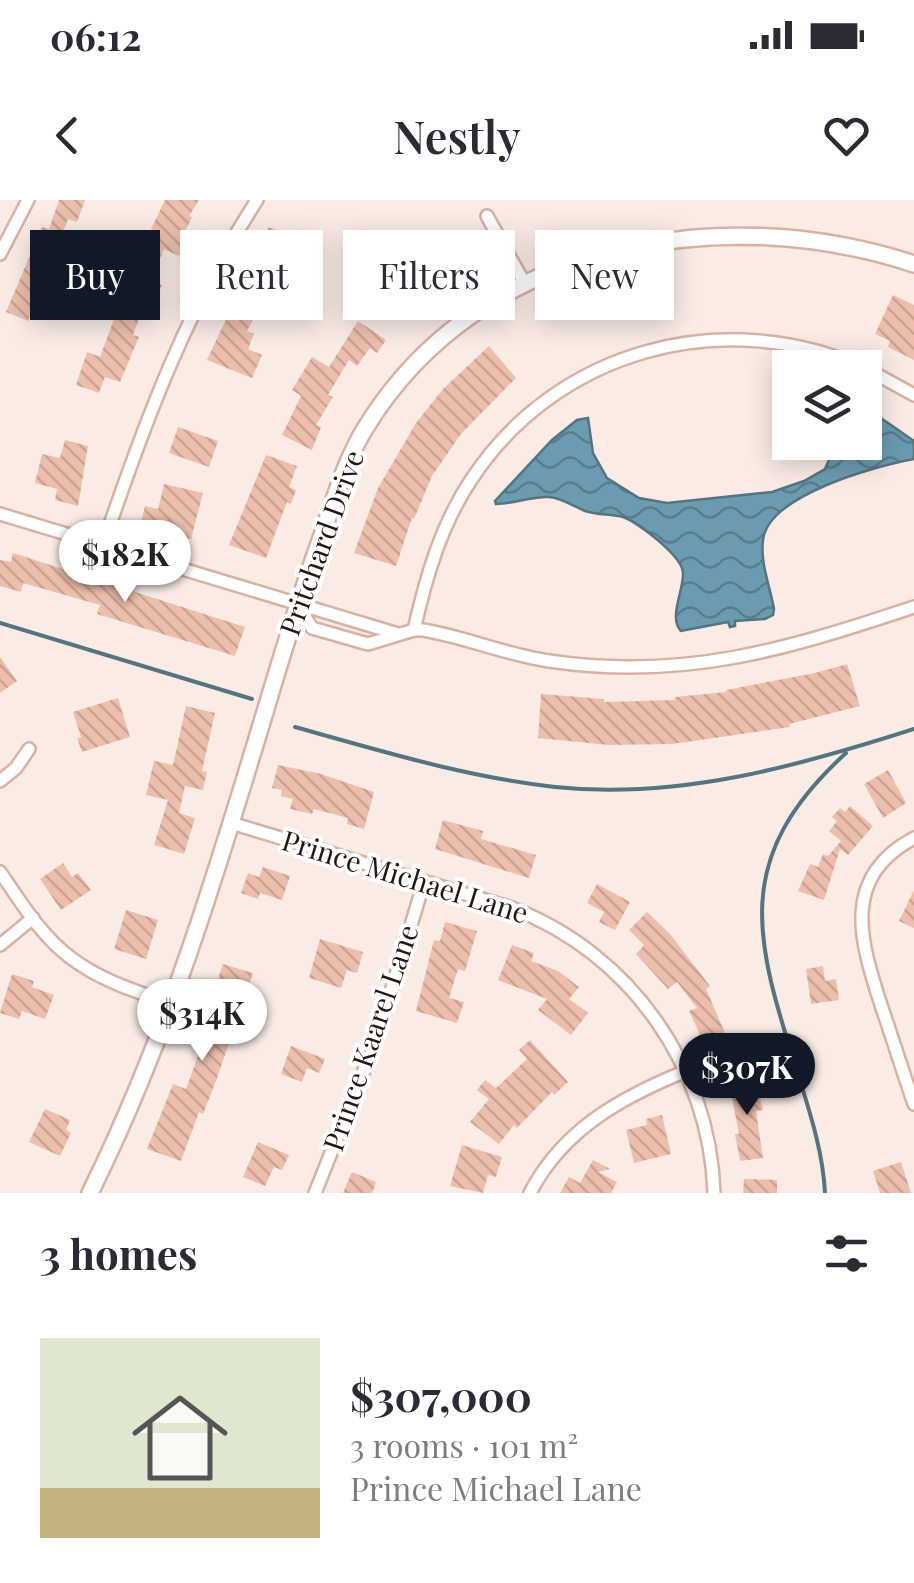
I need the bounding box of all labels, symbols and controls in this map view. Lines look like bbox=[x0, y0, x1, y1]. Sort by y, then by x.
text: 06:12 bbox=[50, 10, 141, 61]
text: Nestly bbox=[393, 105, 521, 165]
icon: back bbox=[40, 108, 95, 163]
icon: heart bbox=[819, 108, 874, 163]
chip: Buy bbox=[30, 230, 160, 320]
chip: Rent bbox=[180, 230, 323, 320]
chip: Filters bbox=[343, 230, 515, 320]
chip: New bbox=[535, 230, 674, 320]
map controls bbox=[772, 350, 882, 460]
button: layers bbox=[772, 350, 882, 460]
street label: Pritchard Drive bbox=[270, 445, 371, 640]
pin: $182K bbox=[55, 520, 195, 605]
text: $182K bbox=[81, 531, 169, 574]
street label: Prince Michael Lane bbox=[278, 821, 533, 931]
street label: Prince Kaarel Lane bbox=[313, 919, 426, 1156]
pin: $314K bbox=[132, 979, 272, 1064]
text: $314K bbox=[159, 990, 245, 1033]
pin: $307K bbox=[677, 1033, 817, 1118]
text: $307K bbox=[701, 1044, 793, 1087]
text: 3 homes bbox=[40, 1225, 197, 1281]
icon: filters bbox=[819, 1226, 874, 1281]
text: $307,000 bbox=[350, 1367, 532, 1423]
icon: home bbox=[120, 1378, 240, 1498]
text: 3 rooms · 101 m² bbox=[350, 1423, 578, 1466]
text: Prince Michael Lane bbox=[350, 1466, 642, 1509]

